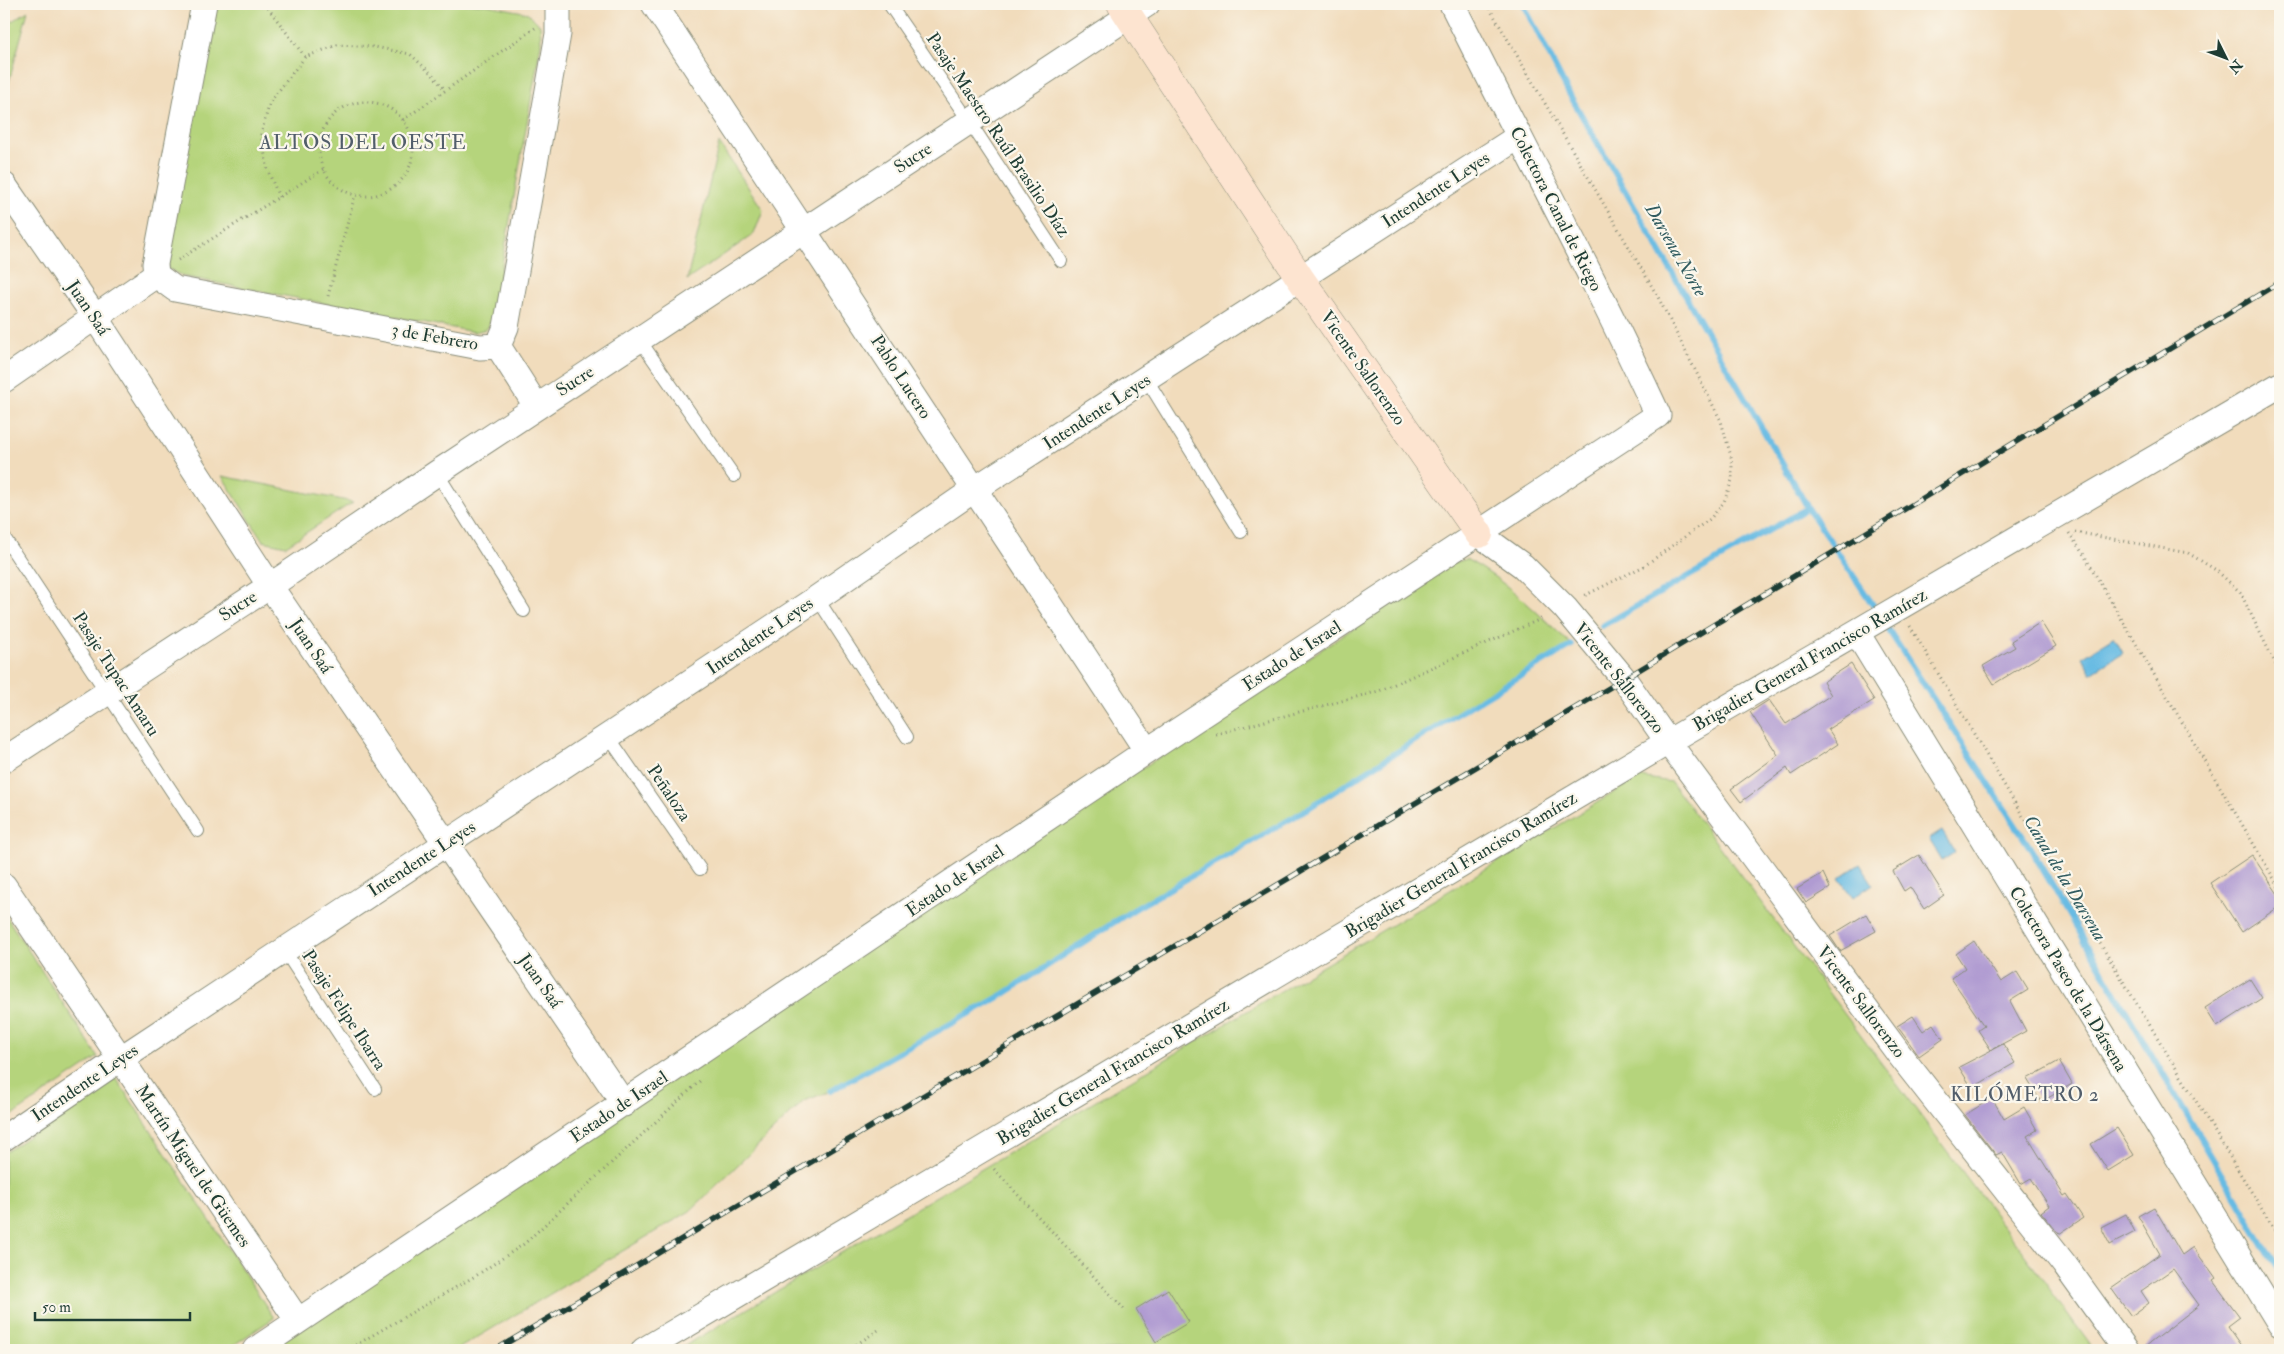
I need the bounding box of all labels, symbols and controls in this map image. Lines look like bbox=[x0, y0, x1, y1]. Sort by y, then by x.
street label: Pasaje Maestro Raúl Brasilio Díaz bbox=[921, 28, 1075, 242]
north arrow bbox=[2202, 32, 2252, 82]
text: N bbox=[2224, 55, 2246, 77]
street label: Colectora Canal de Riego bbox=[1504, 123, 1608, 296]
district label: ALTOS DEL OESTE bbox=[258, 130, 467, 155]
street label: Sucre bbox=[890, 137, 937, 179]
street label: Intendente Leyes bbox=[1378, 147, 1494, 233]
water label: Darsena Norte bbox=[1639, 198, 1713, 302]
street label: Juan Saá bbox=[61, 275, 115, 340]
street label: Vicente Sallorenzo bbox=[1315, 306, 1411, 430]
street label: 3 de Febrero bbox=[390, 318, 480, 356]
street label: Pablo Lucero bbox=[865, 331, 937, 424]
street label: Sucre bbox=[552, 360, 599, 402]
street label: Intendente Leyes bbox=[1039, 369, 1155, 455]
street label: Brigadier General Francisco Ramírez bbox=[1689, 583, 1932, 737]
street label: Sucre bbox=[215, 585, 262, 627]
street label: Intendente Leyes bbox=[702, 592, 818, 680]
street label: Pasaje Tupac Amaru bbox=[67, 607, 165, 741]
street label: Juan Saá bbox=[284, 613, 338, 678]
street label: Estado de Israel bbox=[1238, 615, 1346, 697]
street label: Vicente Sallorenzo bbox=[1569, 618, 1670, 738]
street label: Peñaloza bbox=[642, 760, 697, 826]
street label: Brigadier General Francisco Ramírez bbox=[1341, 786, 1582, 944]
water label: Canal de la Darsena bbox=[2018, 811, 2112, 945]
street label: Intendente Leyes bbox=[364, 816, 480, 902]
street label: Estado de Israel bbox=[902, 840, 1009, 922]
street label: Colectora Paseo de la Dársena bbox=[2004, 882, 2133, 1076]
street label: Vicente Sallorenzo bbox=[1811, 941, 1911, 1063]
street label: Pasaje Felipe Ibarra bbox=[296, 945, 392, 1075]
street label: Juan Saá bbox=[512, 948, 567, 1013]
street label: Brigadier General Francisco Ramírez bbox=[993, 993, 1234, 1151]
street label: Intendente Leyes bbox=[27, 1039, 143, 1127]
street label: Estado de Israel bbox=[566, 1066, 673, 1148]
street label: Martín Miguel de Güemes bbox=[130, 1080, 256, 1252]
district label: KILÓMETRO 2 bbox=[1950, 1081, 2100, 1107]
scale bar bbox=[35, 1289, 190, 1321]
text: 50 m bbox=[42, 1298, 71, 1317]

